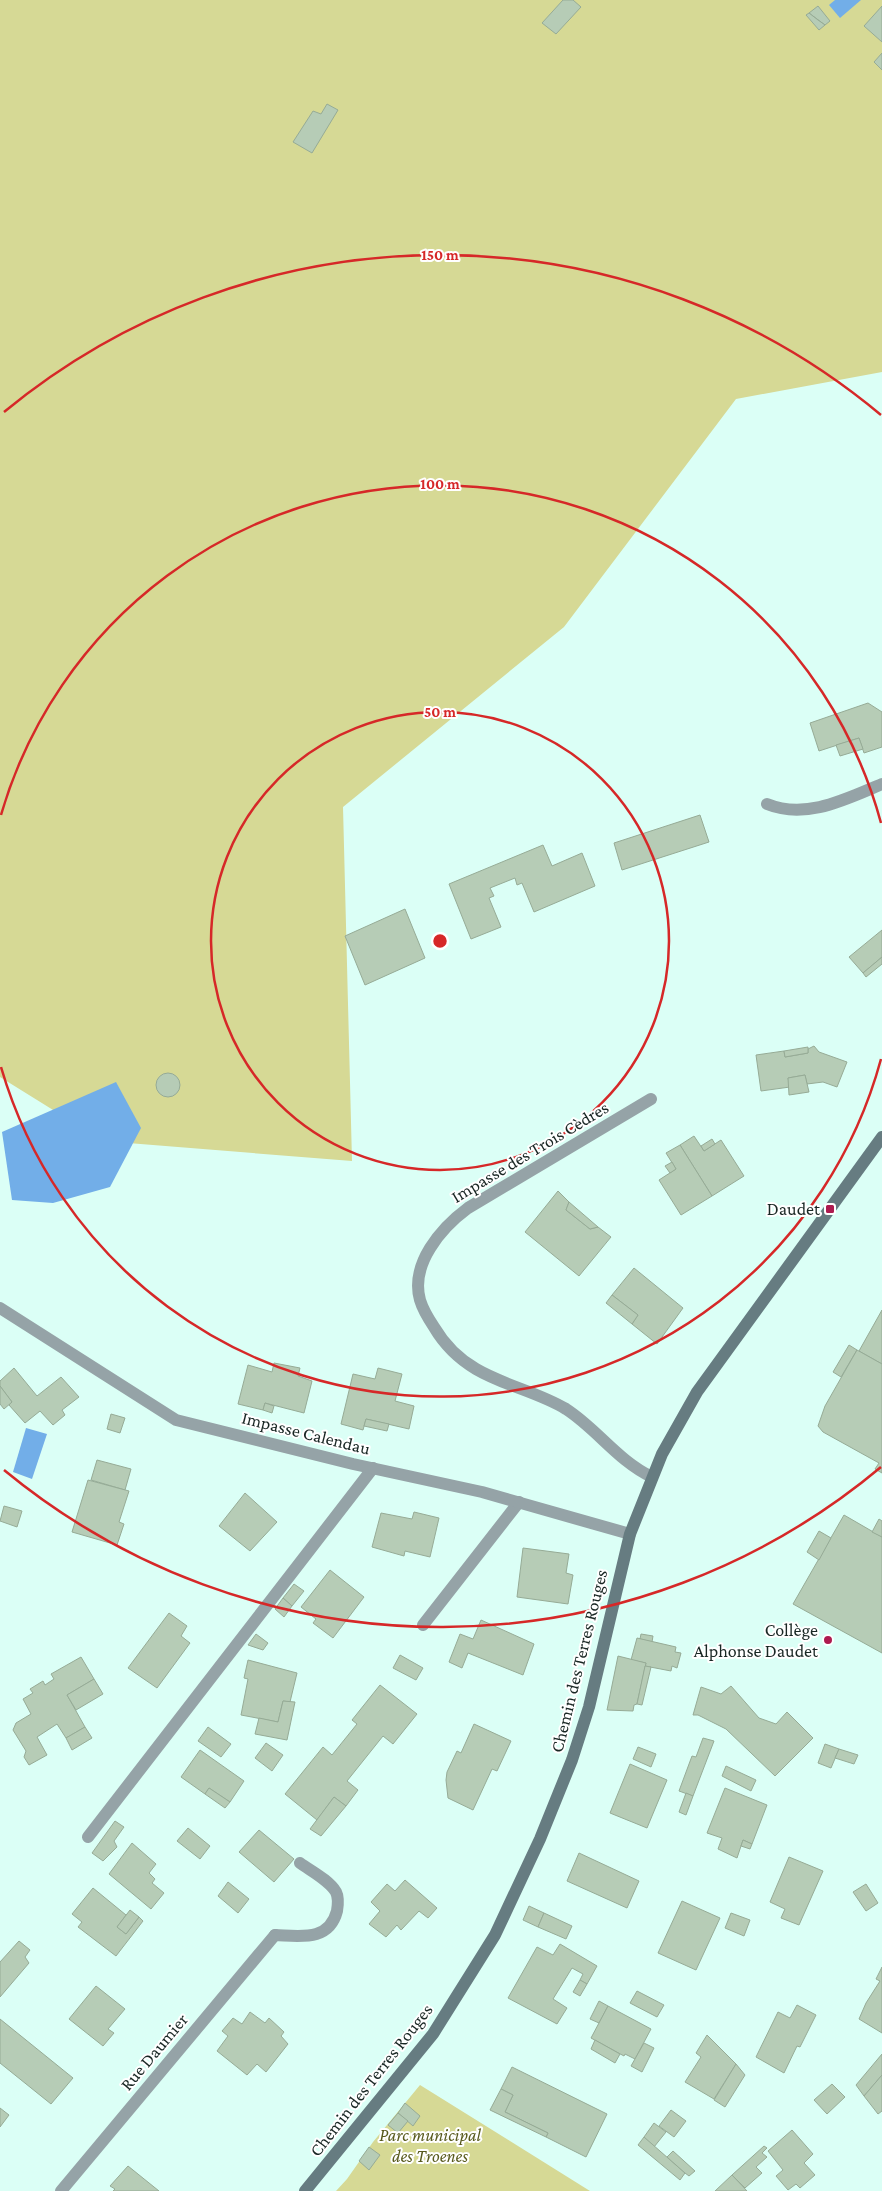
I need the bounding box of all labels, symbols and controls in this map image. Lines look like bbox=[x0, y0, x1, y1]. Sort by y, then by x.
text: 150 m bbox=[421, 247, 459, 263]
text: 100 m bbox=[420, 476, 460, 492]
text: 50 m bbox=[424, 704, 456, 720]
centre of rings bbox=[431, 932, 449, 950]
street label: Impasse des Trois Cèdres bbox=[448, 1097, 612, 1207]
place label: Daudet bbox=[767, 1199, 821, 1219]
marker: Daudet bbox=[824, 1203, 836, 1215]
street label: Impasse Calendau bbox=[240, 1407, 373, 1459]
street label: Chemin des Terres Rouges bbox=[547, 1567, 611, 1755]
place label: Collège Alphonse Daudet bbox=[694, 1620, 819, 1661]
marker: Collège Alphonse Daudet bbox=[822, 1634, 834, 1646]
street label: Chemin des Terres Rouges bbox=[305, 2000, 437, 2160]
street label: Rue Daumier bbox=[116, 2009, 192, 2094]
park label: Parc municipal des Troenes bbox=[379, 2125, 481, 2166]

